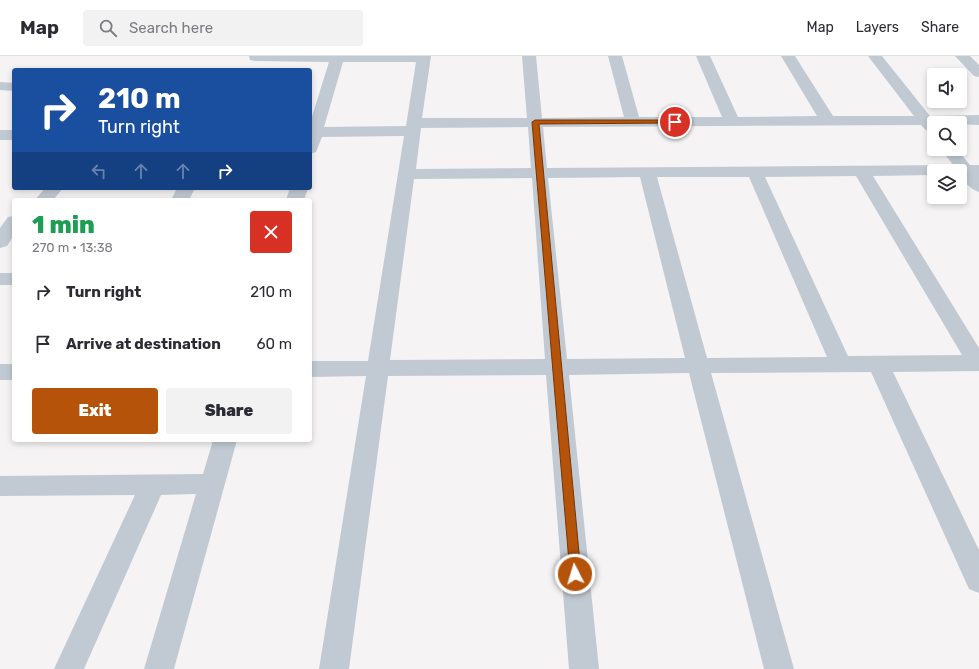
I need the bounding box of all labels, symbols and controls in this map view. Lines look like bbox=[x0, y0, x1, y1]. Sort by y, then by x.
search box bbox=[83, 10, 363, 46]
text: Map bbox=[20, 16, 59, 39]
icon: search bbox=[97, 17, 119, 39]
text: Search here bbox=[129, 19, 213, 37]
text: Map bbox=[807, 19, 834, 36]
text: Layers bbox=[856, 19, 899, 36]
text: Share bbox=[921, 19, 959, 36]
map controls bbox=[927, 68, 967, 204]
button: sound bbox=[927, 68, 967, 108]
text: 210 m bbox=[98, 82, 181, 115]
icon: right bbox=[32, 84, 84, 136]
pin bbox=[658, 105, 692, 139]
icon: arrive bbox=[664, 111, 686, 133]
text: Turn right bbox=[98, 116, 180, 138]
button: search bbox=[927, 116, 967, 156]
icon: left bbox=[88, 160, 110, 182]
icon: ahead bbox=[130, 160, 152, 182]
icon: ahead bbox=[172, 160, 194, 182]
icon: right bbox=[214, 160, 236, 182]
button: layers bbox=[927, 164, 967, 204]
text: 1 min bbox=[32, 211, 95, 239]
button: close bbox=[250, 211, 292, 253]
text: 270 m · 13:38 bbox=[32, 240, 113, 255]
icon: right bbox=[32, 281, 54, 303]
text: Turn right bbox=[66, 283, 141, 301]
text: 210 m bbox=[250, 283, 292, 301]
icon: arrive bbox=[32, 333, 54, 355]
text: Arrive at destination bbox=[66, 335, 221, 353]
text: 60 m bbox=[256, 335, 292, 353]
button: Exit bbox=[32, 388, 158, 434]
button: Share bbox=[166, 388, 292, 434]
position arrow bbox=[554, 553, 596, 595]

